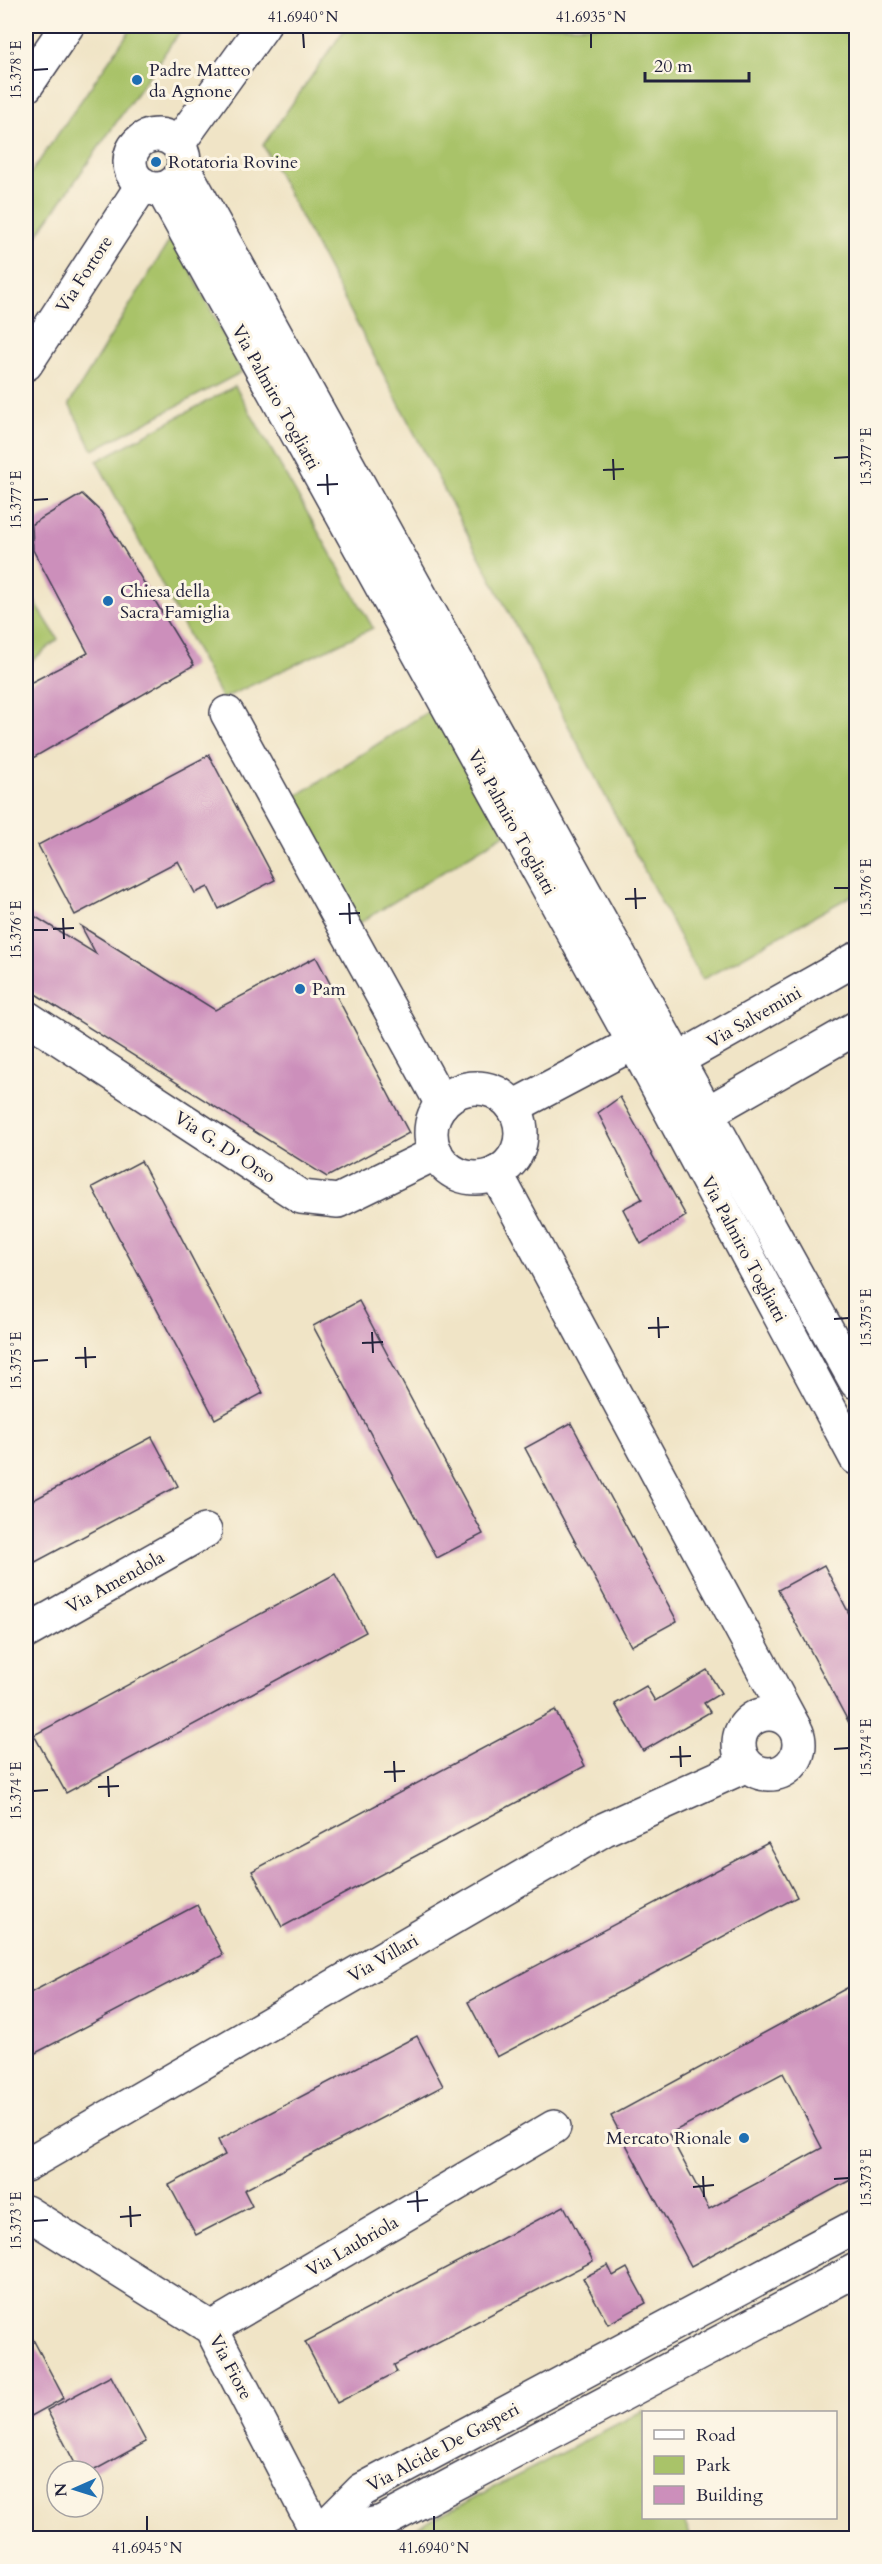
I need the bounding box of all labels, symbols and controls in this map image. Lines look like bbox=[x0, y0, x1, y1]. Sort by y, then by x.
text: 41.6940°N bbox=[268, 7, 338, 27]
text: 41.6935°N bbox=[556, 7, 626, 27]
text: 15.378°E bbox=[6, 40, 26, 100]
scale bar bbox=[645, 45, 748, 83]
text: 20 m bbox=[654, 54, 693, 79]
place label: Padre Matteo da Agnone bbox=[149, 58, 251, 104]
marker: Padre Matteo da Agnone bbox=[130, 73, 144, 87]
place label: Rotatoria Rovine bbox=[168, 150, 298, 175]
marker: Rotatoria Rovine bbox=[149, 155, 163, 169]
street label: Via Fortore bbox=[50, 231, 119, 318]
street label: Via Palmiro Togliatti bbox=[225, 320, 326, 474]
text: 15.377°E bbox=[856, 427, 876, 487]
text: 15.377°E bbox=[6, 470, 26, 530]
place label: Chiesa della Sacra Famiglia bbox=[120, 579, 230, 625]
marker: Chiesa della Sacra Famiglia bbox=[101, 594, 115, 608]
street label: Via Palmiro Togliatti bbox=[461, 745, 562, 899]
text: 15.376°E bbox=[856, 858, 876, 918]
text: 15.376°E bbox=[6, 900, 26, 960]
place label: Pam bbox=[312, 977, 346, 1002]
street label: Via Salvemini bbox=[702, 980, 806, 1055]
marker: Pam bbox=[293, 982, 307, 996]
street label: Via G. D' Orso bbox=[169, 1105, 280, 1190]
street label: Via Palmiro Togliatti bbox=[694, 1172, 793, 1327]
text: 15.375°E bbox=[856, 1288, 876, 1348]
text: 15.375°E bbox=[6, 1331, 26, 1391]
street label: Via Amendola bbox=[62, 1545, 169, 1620]
text: 15.374°E bbox=[856, 1718, 876, 1778]
text: 15.374°E bbox=[6, 1761, 26, 1821]
street label: Via Villari bbox=[343, 1928, 423, 1989]
place label: Mercato Rionale bbox=[606, 2126, 732, 2151]
marker: Mercato Rionale bbox=[737, 2131, 751, 2145]
text: 15.373°E bbox=[856, 2148, 876, 2208]
text: 15.373°E bbox=[6, 2191, 26, 2251]
street label: Via Laubriola bbox=[301, 2210, 403, 2283]
street label: Via Fiore bbox=[203, 2330, 258, 2404]
street label: Via Alcide De Gasperi bbox=[363, 2397, 524, 2498]
legend bbox=[642, 2411, 837, 2519]
text: Road bbox=[696, 2423, 736, 2448]
text: Park bbox=[696, 2453, 731, 2478]
north arrow bbox=[45, 2459, 105, 2519]
text: N bbox=[50, 2482, 72, 2497]
text: Building bbox=[696, 2483, 764, 2508]
text: 41.6945°N bbox=[112, 2538, 182, 2558]
text: 41.6940°N bbox=[399, 2538, 469, 2558]

